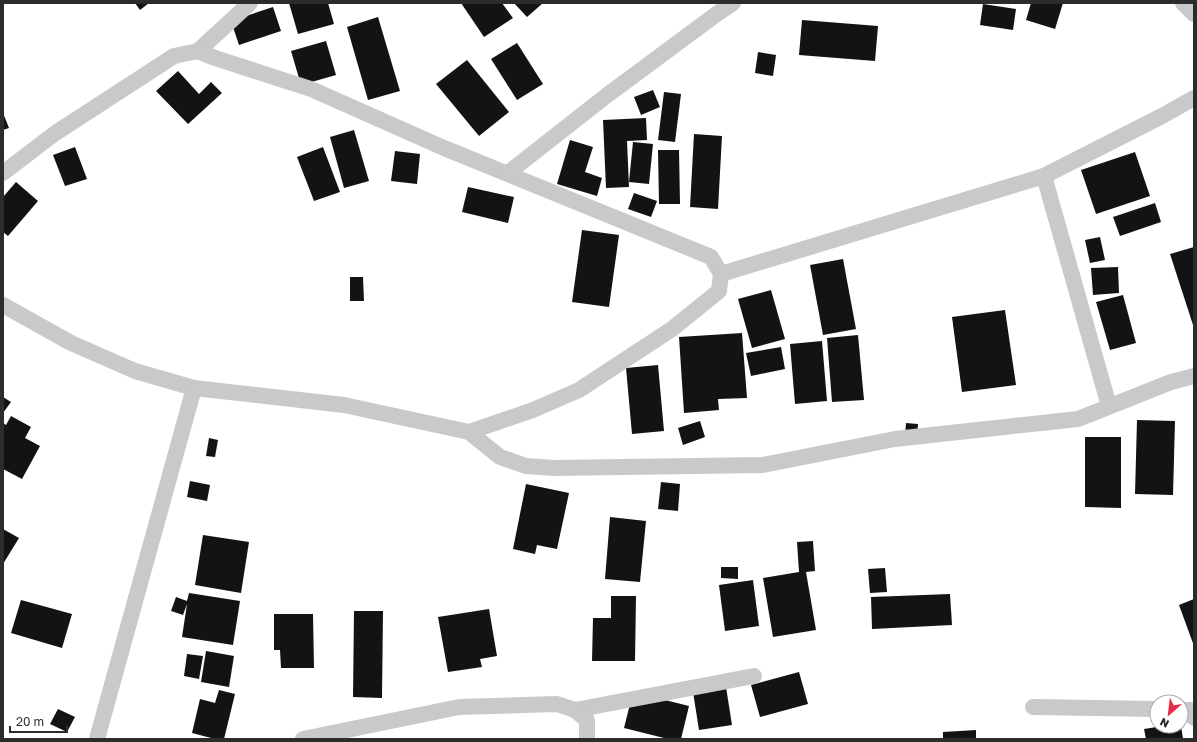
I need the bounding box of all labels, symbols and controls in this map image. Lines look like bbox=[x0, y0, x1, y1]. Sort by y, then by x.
north arrow bbox=[1149, 694, 1189, 734]
scale bar bbox=[10, 708, 67, 734]
text: 20 m bbox=[16, 714, 44, 729]
text: N bbox=[1157, 716, 1171, 731]

